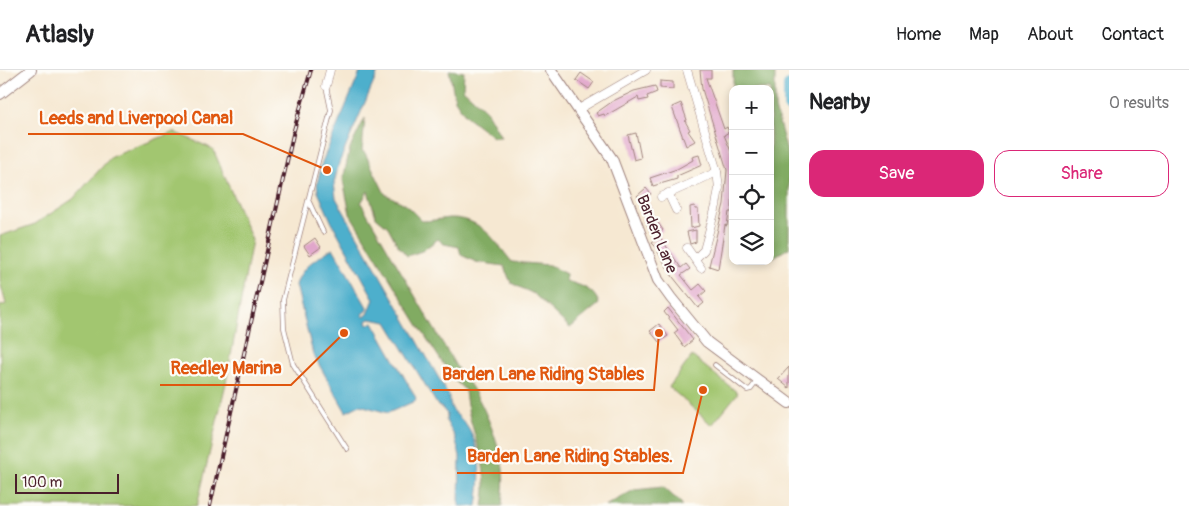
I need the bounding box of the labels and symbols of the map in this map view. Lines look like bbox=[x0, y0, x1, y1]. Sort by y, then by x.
callout: Leeds and Liverpool Canal bbox=[28, 101, 243, 134]
text: Leeds and Liverpool Canal bbox=[39, 107, 233, 130]
street label: Barden Lane bbox=[632, 192, 682, 276]
callout: Reedley Marina bbox=[160, 352, 291, 385]
text: Reedley Marina bbox=[170, 357, 282, 380]
callout: Barden Lane Riding Stables bbox=[432, 357, 654, 390]
text: Barden Lane Riding Stables bbox=[442, 363, 645, 386]
callout: Barden Lane Riding Stables. bbox=[457, 440, 683, 473]
text: Barden Lane Riding Stables. bbox=[467, 445, 673, 468]
scale bar bbox=[15, 471, 119, 494]

